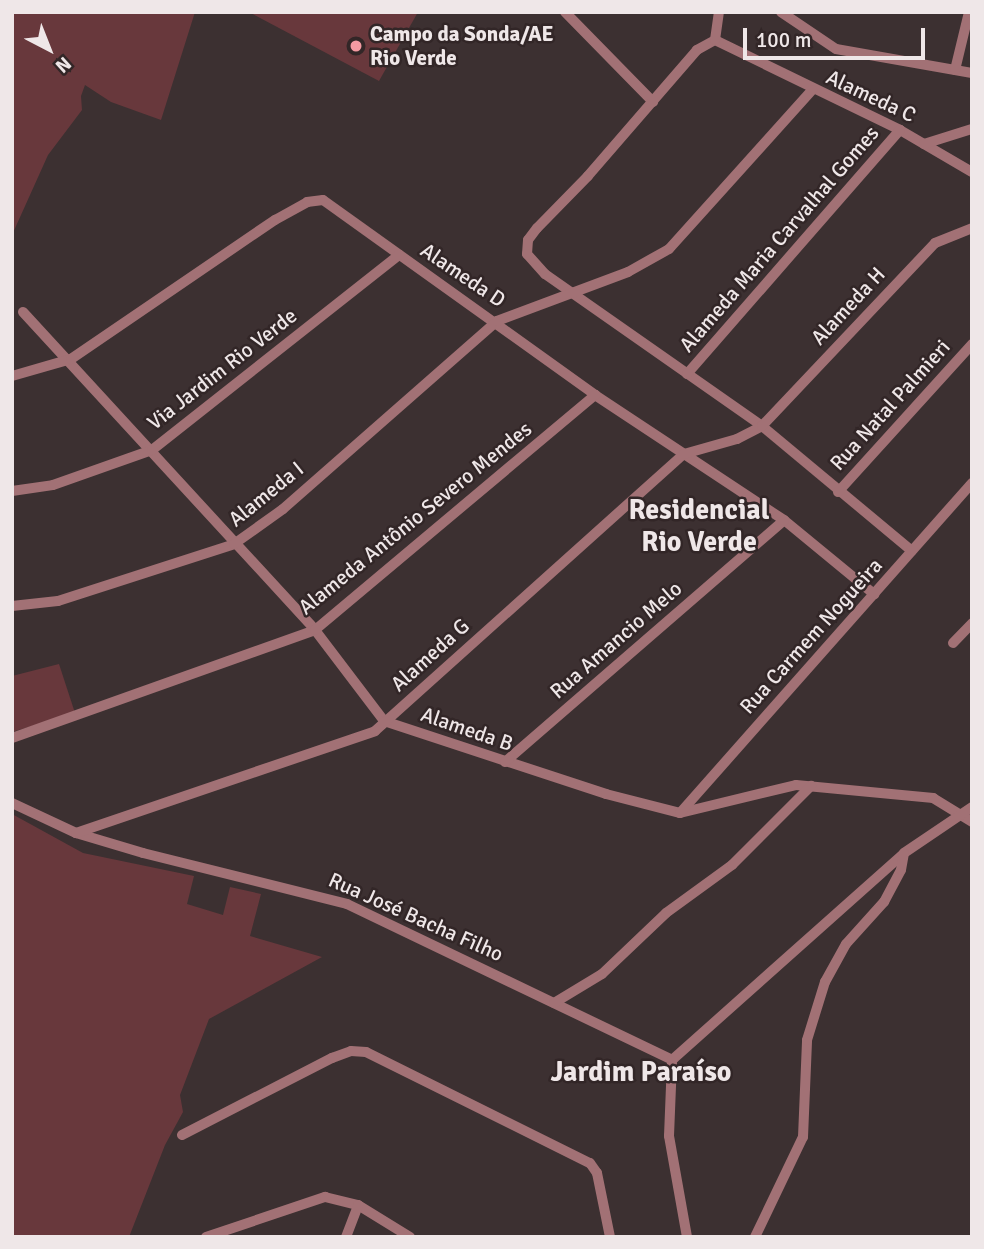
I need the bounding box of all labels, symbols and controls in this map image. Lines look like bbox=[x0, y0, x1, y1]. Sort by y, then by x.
north arrow bbox=[14, 14, 84, 84]
scale bar bbox=[746, 14, 928, 58]
place label: Campo da Sonda/AE Rio Verde bbox=[370, 21, 554, 71]
text: 100 m bbox=[756, 27, 811, 53]
marker: Campo da Sonda/AE Rio Verde bbox=[348, 38, 364, 54]
text: N bbox=[50, 51, 76, 78]
street label: Alameda C bbox=[822, 64, 920, 128]
street label: Alameda Maria Carvalhal Gomes bbox=[674, 121, 884, 357]
street label: Alameda D bbox=[416, 238, 510, 312]
street label: Alameda H bbox=[806, 262, 890, 350]
street label: Via Jardim Rio Verde bbox=[142, 303, 302, 435]
street label: Rua Natal Palmieri bbox=[825, 334, 955, 476]
street label: Alameda Antônio Severo Mendes bbox=[293, 416, 537, 620]
street label: Alameda I bbox=[223, 456, 309, 532]
district label: Residencial Rio Verde bbox=[629, 493, 769, 559]
street label: Rua Carmem Nogueira bbox=[735, 553, 887, 719]
street label: Rua Amancio Melo bbox=[545, 576, 687, 704]
street label: Alameda G bbox=[386, 613, 474, 697]
street label: Alameda B bbox=[418, 701, 516, 757]
street label: Rua José Bacha Filho bbox=[325, 867, 507, 967]
district label: Jardim Paraíso bbox=[551, 1055, 731, 1089]

